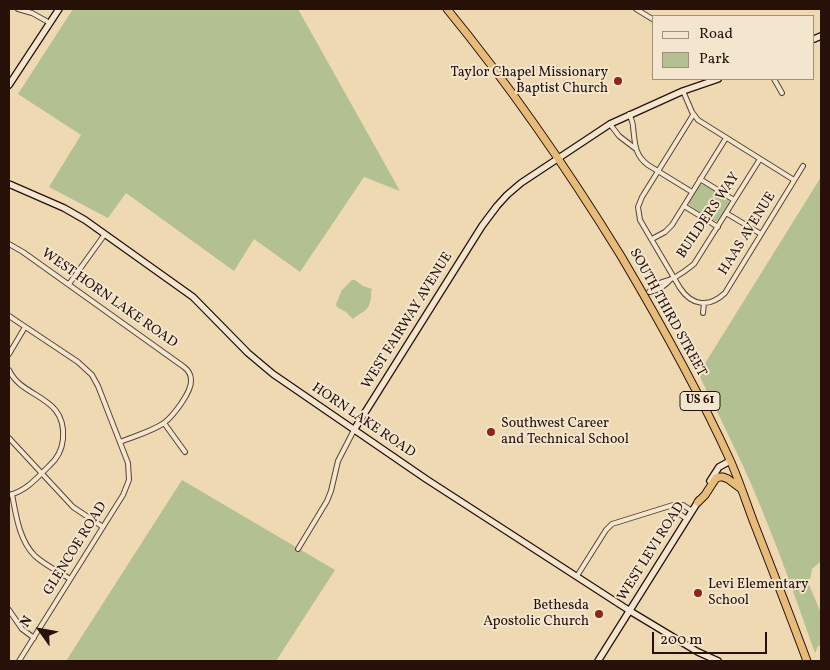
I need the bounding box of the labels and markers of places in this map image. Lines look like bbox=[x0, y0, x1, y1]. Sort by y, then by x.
place label: Taylor Chapel Missionary Baptist Church bbox=[450, 65, 608, 98]
marker: Taylor Chapel Missionary Baptist Church bbox=[612, 75, 624, 87]
place label: Southwest Career and Technical School bbox=[501, 416, 629, 448]
marker: Southwest Career and Technical School bbox=[485, 426, 497, 438]
place label: Levi Elementary School bbox=[708, 577, 809, 610]
marker: Levi Elementary School bbox=[692, 587, 704, 599]
place label: Bethesda Apostolic Church bbox=[483, 598, 589, 630]
marker: Bethesda Apostolic Church bbox=[593, 608, 605, 620]

